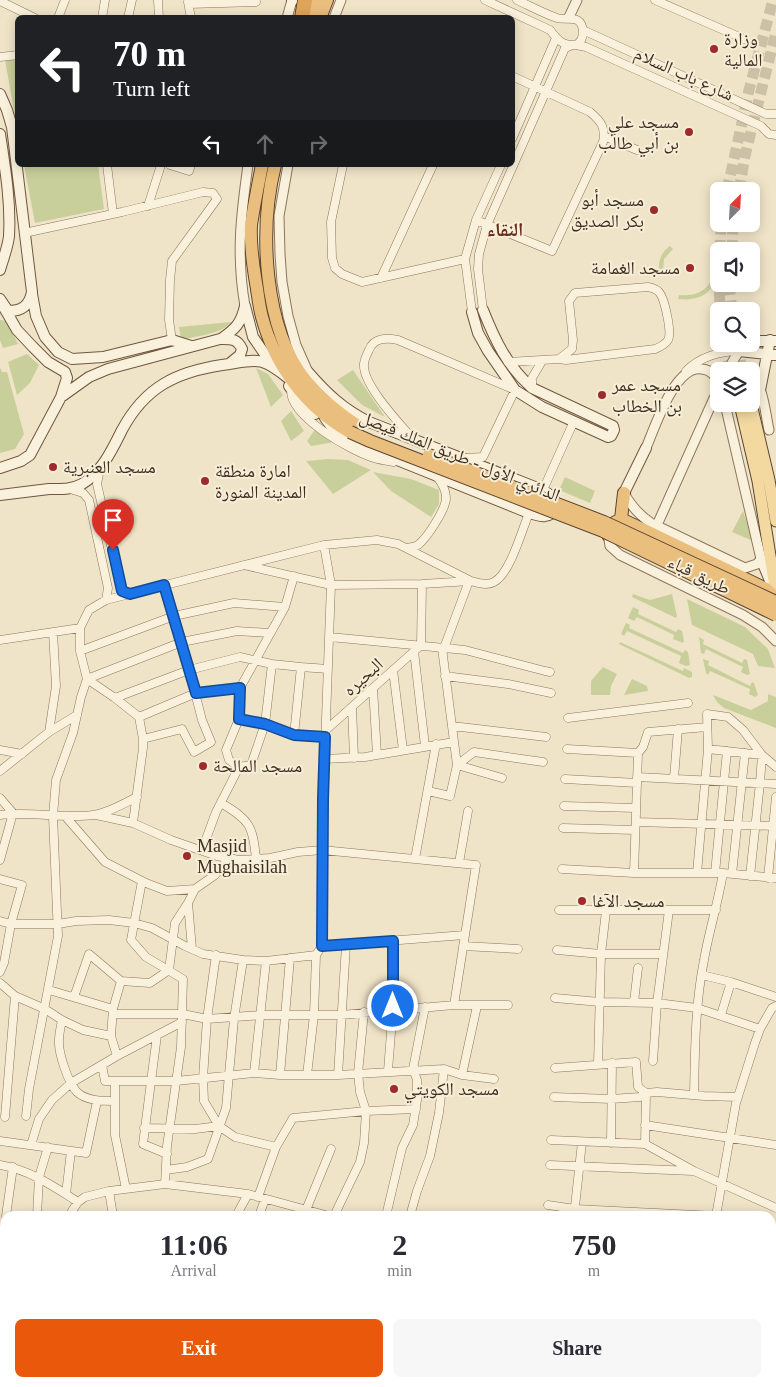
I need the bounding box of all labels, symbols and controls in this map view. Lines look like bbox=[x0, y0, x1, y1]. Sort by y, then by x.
place label: وزارة المالية bbox=[724, 29, 763, 70]
icon: left bbox=[30, 35, 95, 100]
text: 70 m bbox=[113, 35, 186, 74]
street label: شارع باب السلام bbox=[631, 43, 737, 107]
marker: وزارة المالية bbox=[708, 43, 720, 55]
text: Turn left bbox=[113, 76, 190, 101]
place label: مسجد علي بن أبي طالب bbox=[598, 112, 679, 158]
marker: مسجد علي بن أبي طالب bbox=[683, 126, 695, 138]
icon: left bbox=[198, 130, 226, 158]
icon: ahead bbox=[251, 130, 279, 158]
icon: right bbox=[304, 130, 332, 158]
north arrow bbox=[710, 182, 760, 232]
map controls bbox=[710, 182, 760, 412]
place label: مسجد أبو بكر الصديق bbox=[571, 189, 644, 232]
marker: مسجد أبو بكر الصديق bbox=[648, 204, 660, 216]
district label: النقاء bbox=[487, 219, 523, 240]
button: sound bbox=[710, 242, 760, 292]
place label: مسجد الغمامة bbox=[591, 258, 680, 278]
marker: مسجد الغمامة bbox=[684, 262, 696, 274]
button: search bbox=[710, 302, 760, 352]
button: layers bbox=[710, 362, 760, 412]
place label: مسجد عمر بن الخطاب bbox=[611, 375, 682, 417]
marker: مسجد عمر بن الخطاب bbox=[596, 389, 608, 401]
street label: الدائري الأول - طريق الملك فيصل bbox=[355, 407, 563, 510]
place label: مسجد العنبرية bbox=[63, 457, 156, 478]
marker: مسجد العنبرية bbox=[47, 461, 59, 473]
place label: امارة منطقة المدينة المنورة bbox=[215, 461, 307, 502]
marker: امارة منطقة المدينة المنورة bbox=[199, 475, 211, 487]
pin bbox=[92, 499, 134, 550]
icon: arrive bbox=[99, 506, 127, 534]
street label: طريق قباء bbox=[664, 551, 733, 599]
street label: البحيره bbox=[339, 654, 387, 700]
place label: مسجد المالحة bbox=[213, 756, 302, 776]
marker: مسجد المالحة bbox=[197, 760, 209, 772]
place label: Masjid Mughaisilah bbox=[197, 836, 287, 877]
marker: Masjid Mughaisilah bbox=[181, 850, 193, 862]
place label: مسجد الآغا bbox=[592, 891, 664, 911]
marker: مسجد الآغا bbox=[576, 895, 588, 907]
position arrow bbox=[366, 979, 418, 1031]
place label: مسجد الكويتي bbox=[404, 1079, 499, 1104]
marker: مسجد الكويتي bbox=[388, 1083, 400, 1095]
text: 11:06 bbox=[159, 1228, 228, 1261]
text: 2 bbox=[392, 1228, 407, 1261]
text: 750 bbox=[572, 1228, 617, 1261]
text: Arrival bbox=[171, 1262, 217, 1279]
text: min bbox=[387, 1262, 412, 1279]
text: m bbox=[588, 1262, 600, 1279]
button: Exit bbox=[15, 1319, 383, 1377]
button: Share bbox=[393, 1319, 761, 1377]

